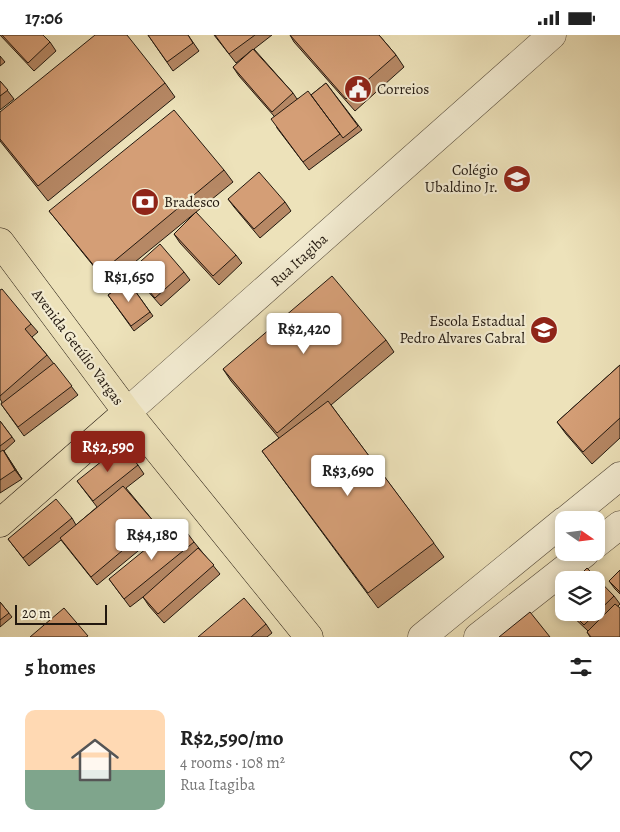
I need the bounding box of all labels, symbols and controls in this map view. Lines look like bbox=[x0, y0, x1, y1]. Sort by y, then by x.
text: 17:06 bbox=[25, 5, 63, 31]
public building icon: Correios bbox=[343, 74, 373, 104]
place label: Correios bbox=[377, 79, 429, 99]
place label: Colégio Ubaldino Jr. bbox=[425, 160, 498, 197]
school or university icon: Colégio Ubaldino Jr. bbox=[502, 164, 532, 194]
bank icon: Bradesco bbox=[130, 187, 160, 217]
place label: Bradesco bbox=[164, 192, 220, 212]
street label: Rua Itagiba bbox=[266, 229, 332, 291]
pin: R$1,650 bbox=[83, 261, 175, 303]
text: R$1,650 bbox=[104, 266, 154, 288]
street label: Avenida Getúlio Vargas bbox=[27, 284, 128, 409]
place label: Escola Estadual Pedro Alvares Cabral bbox=[399, 311, 525, 348]
pin: R$2,420 bbox=[258, 313, 350, 355]
school or university icon: Escola Estadual Pedro Alvares Cabral bbox=[529, 315, 559, 345]
text: R$2,420 bbox=[277, 318, 331, 340]
pin: R$2,590 bbox=[62, 431, 154, 473]
text: R$2,590 bbox=[82, 436, 134, 458]
pin: R$3,690 bbox=[302, 455, 394, 497]
text: R$3,690 bbox=[322, 460, 374, 482]
north arrow bbox=[555, 511, 605, 561]
map controls bbox=[555, 511, 605, 621]
pin: R$4,180 bbox=[106, 519, 198, 561]
text: R$4,180 bbox=[127, 524, 178, 546]
button: layers bbox=[555, 571, 605, 621]
scale bar bbox=[15, 602, 108, 625]
text: 20 m bbox=[22, 604, 51, 623]
text: 5 homes bbox=[25, 653, 96, 681]
icon: filters bbox=[567, 653, 595, 681]
text: R$2,590/mo bbox=[180, 724, 284, 752]
icon: home bbox=[65, 730, 125, 790]
icon: heart bbox=[567, 746, 595, 774]
text: 4 rooms · 108 m² bbox=[180, 752, 285, 774]
text: Rua Itagiba bbox=[180, 774, 255, 796]

